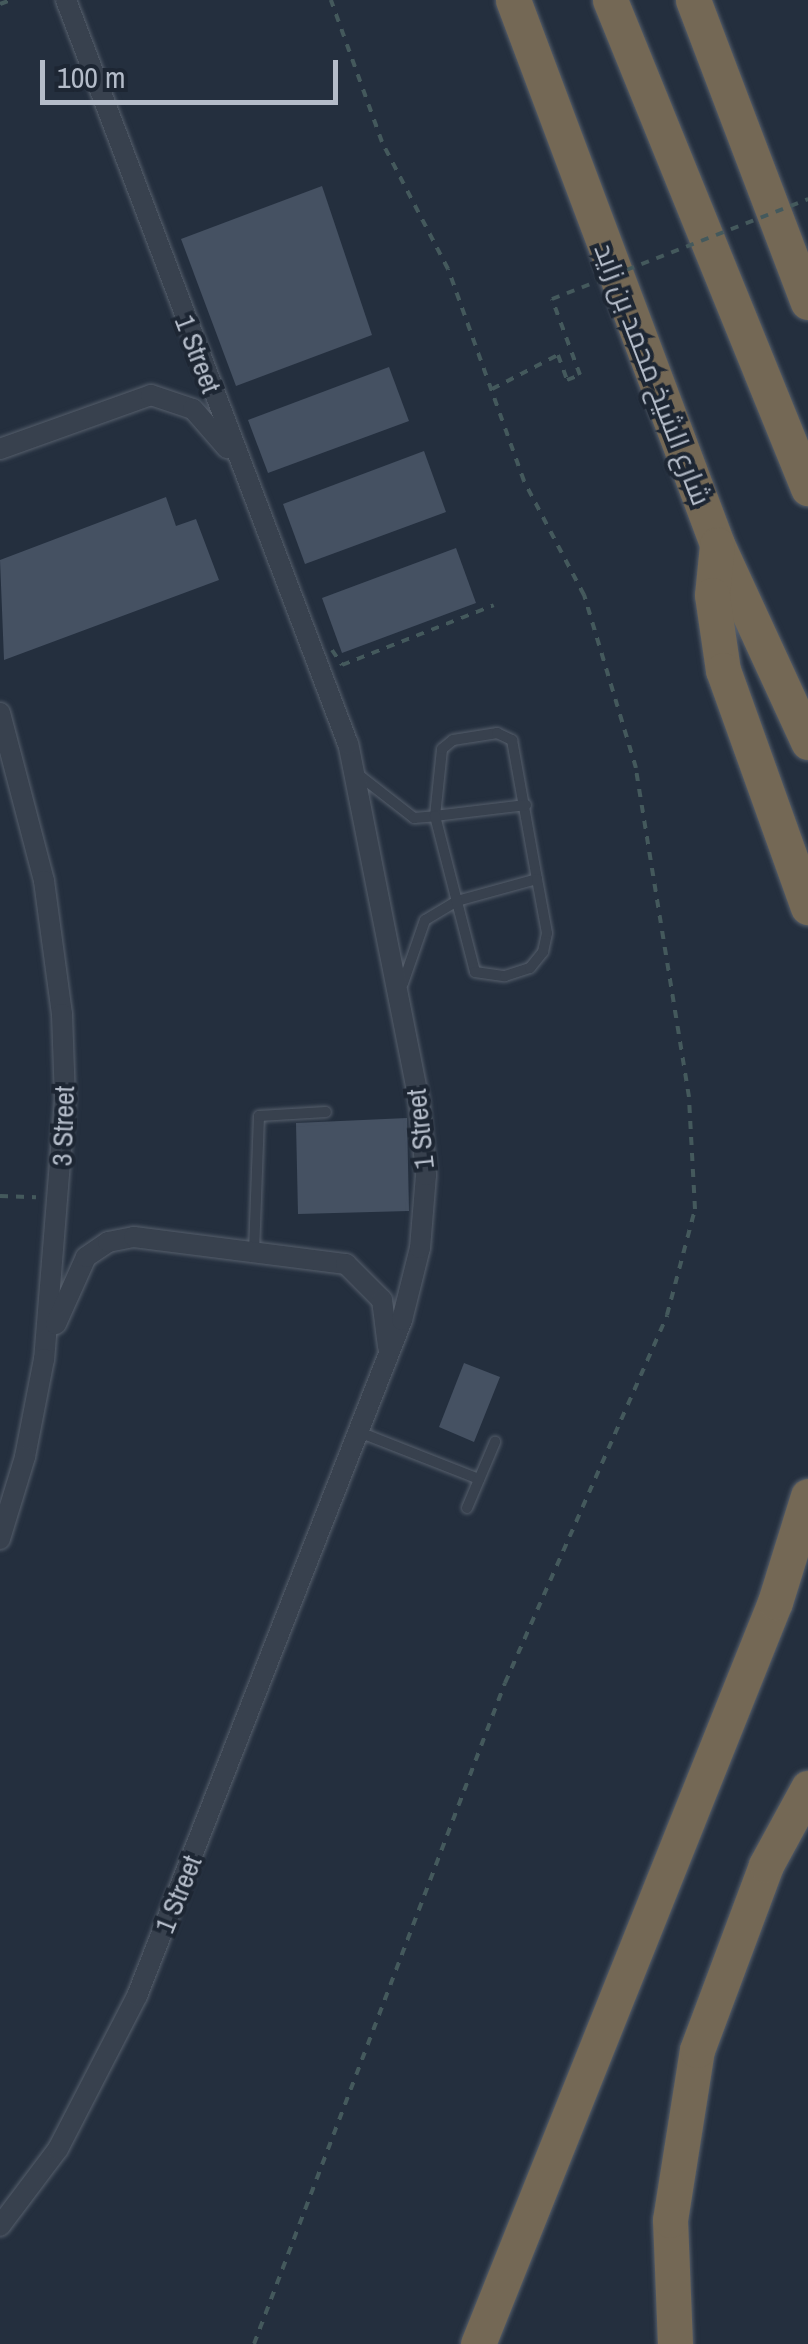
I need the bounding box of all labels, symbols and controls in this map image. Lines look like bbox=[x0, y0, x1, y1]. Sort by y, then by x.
scale bar bbox=[45, 40, 342, 102]
text: 100 m bbox=[57, 57, 125, 97]
street label: شارع الشيخ محمد بن زايد bbox=[587, 238, 719, 510]
street label: 1 Street bbox=[168, 310, 228, 398]
street label: 3 Street bbox=[45, 1085, 81, 1167]
street label: 1 Street bbox=[399, 1087, 441, 1171]
street label: 1 Street bbox=[147, 1850, 209, 1938]

